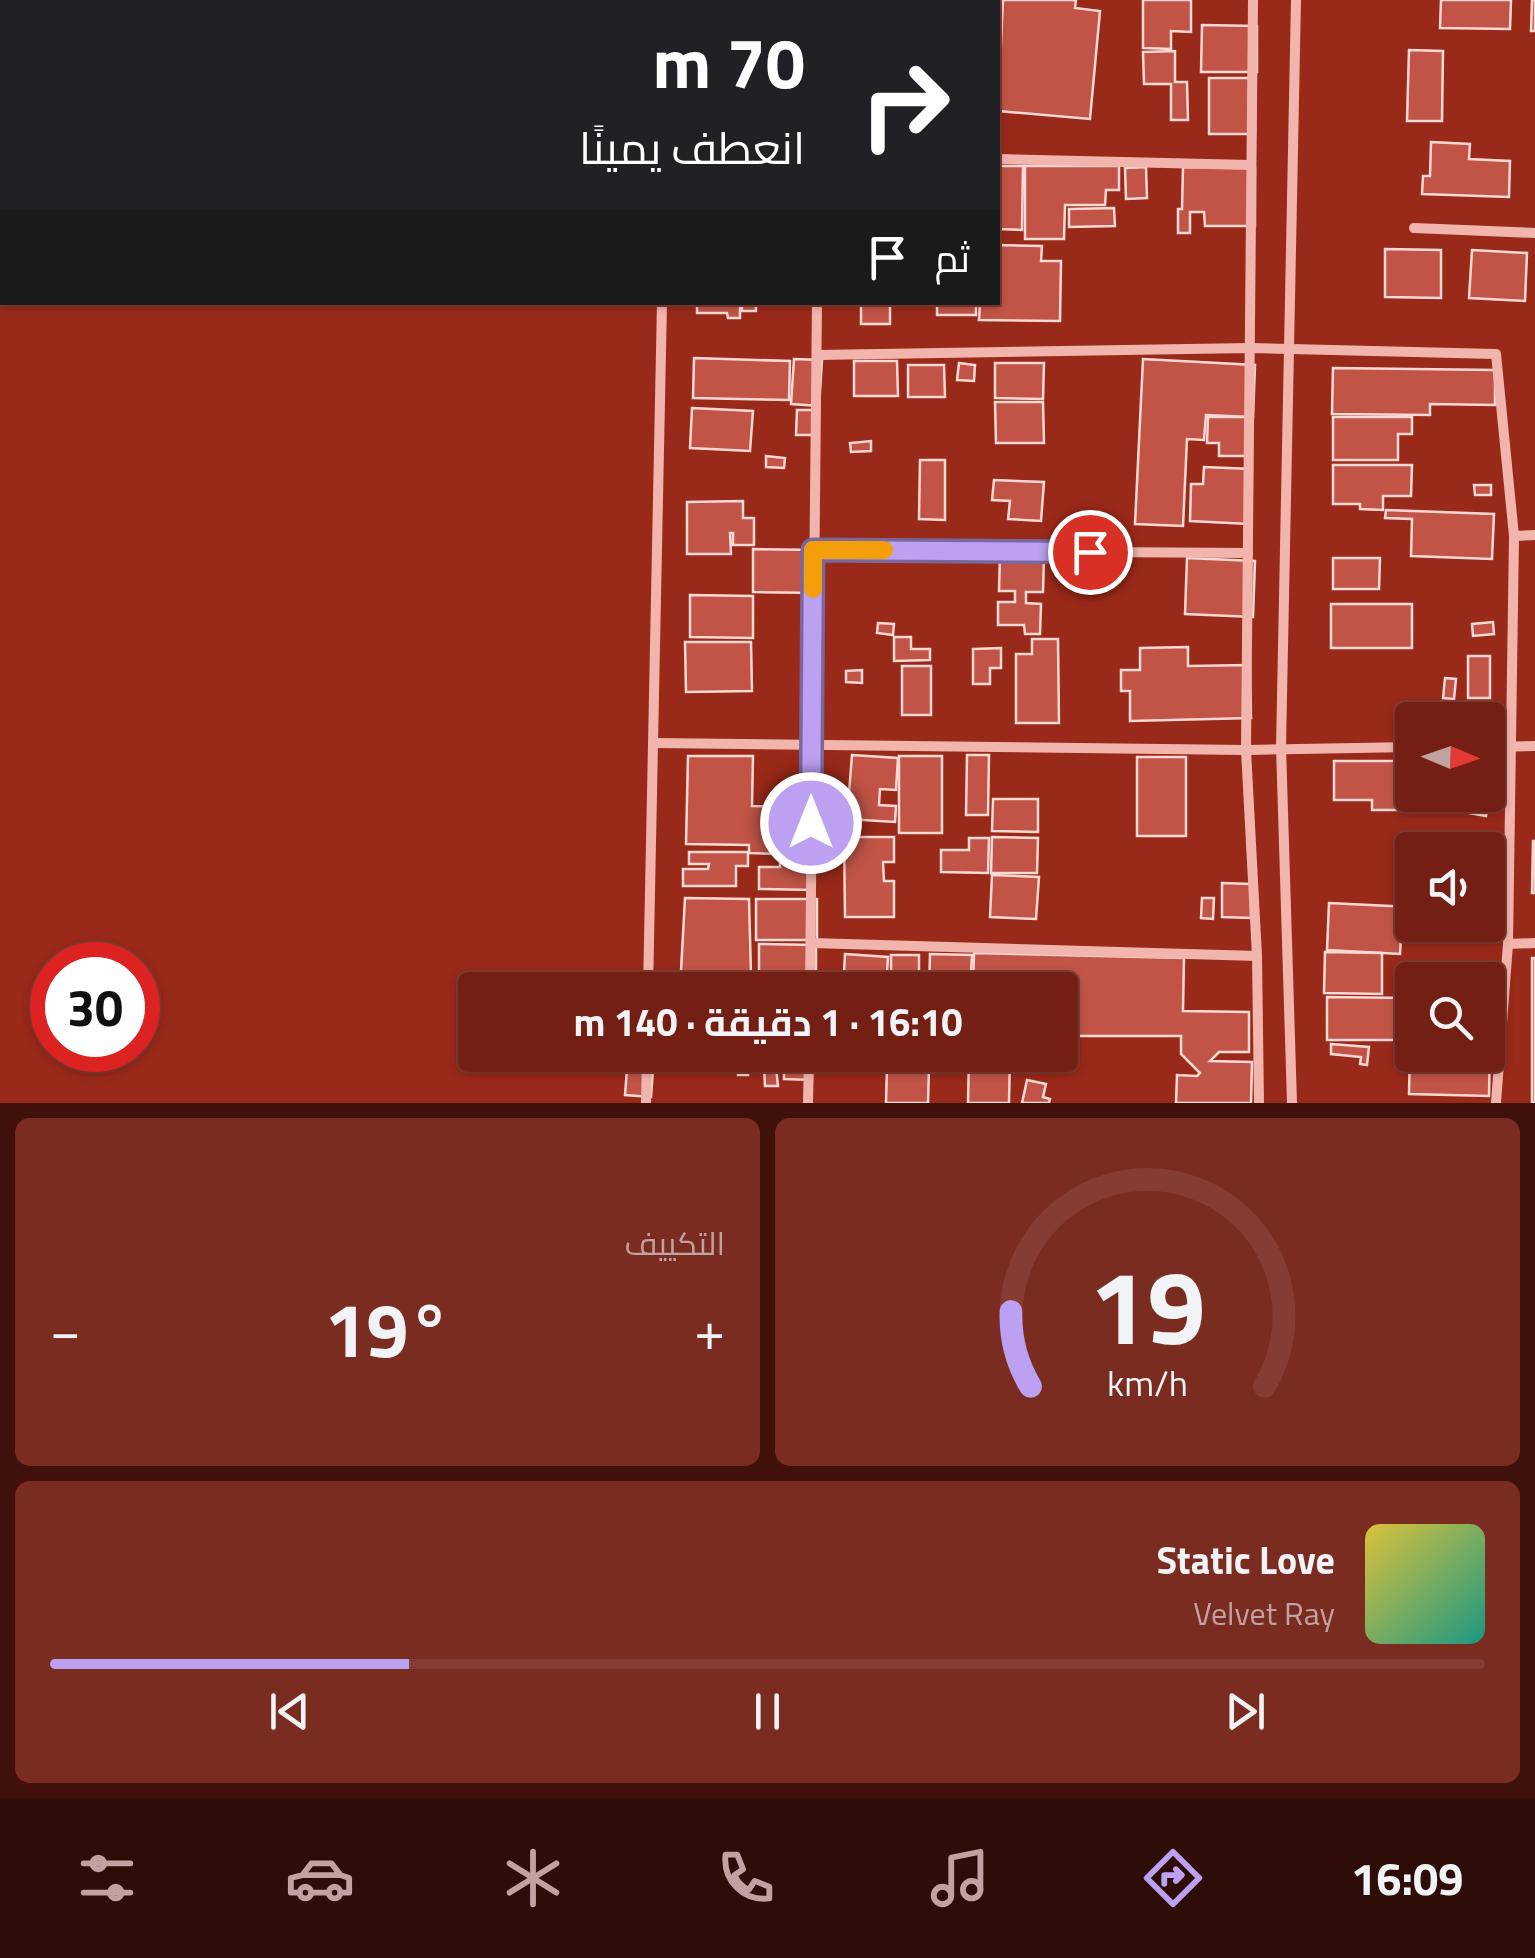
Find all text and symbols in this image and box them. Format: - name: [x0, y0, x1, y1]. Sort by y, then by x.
- text: 70 m: [652, 9, 805, 115]
- icon: right: [840, 40, 970, 170]
- text: انعطف يمينًا: [579, 113, 805, 181]
- text: ثم: [935, 229, 970, 287]
- icon: arrive: [860, 230, 915, 285]
- pin: [1048, 510, 1133, 595]
- icon: arrive: [1063, 525, 1118, 580]
- north arrow: [1395, 702, 1505, 812]
- map controls: [1395, 702, 1505, 1072]
- position arrow: [759, 771, 863, 875]
- button: sound: [1395, 832, 1505, 942]
- speed limit sign: 30: [30, 942, 160, 1072]
- button: search: [1395, 962, 1505, 1072]
- text: 16:10 · 1 دقيقة · 140 m: [574, 993, 962, 1051]
- text: التكييف: [625, 1219, 725, 1267]
- text: 19: [1089, 1226, 1206, 1384]
- text: 19°: [324, 1272, 451, 1386]
- text: −: [50, 1288, 81, 1371]
- text: +: [694, 1288, 725, 1371]
- text: km/h: [1107, 1355, 1188, 1410]
- text: Static Love: [1156, 1531, 1335, 1589]
- text: Velvet Ray: [1193, 1589, 1335, 1637]
- icon: previous: [262, 1684, 317, 1739]
- icon: pause: [740, 1684, 795, 1739]
- icon: next: [1218, 1684, 1273, 1739]
- icon: filters: [72, 1843, 142, 1913]
- icon: car: [285, 1843, 355, 1913]
- icon: climate: [498, 1843, 568, 1913]
- icon: phone: [711, 1843, 781, 1913]
- icon: music: [925, 1843, 995, 1913]
- icon: directions: [1138, 1843, 1208, 1913]
- text: 16:09: [1351, 1844, 1463, 1912]

